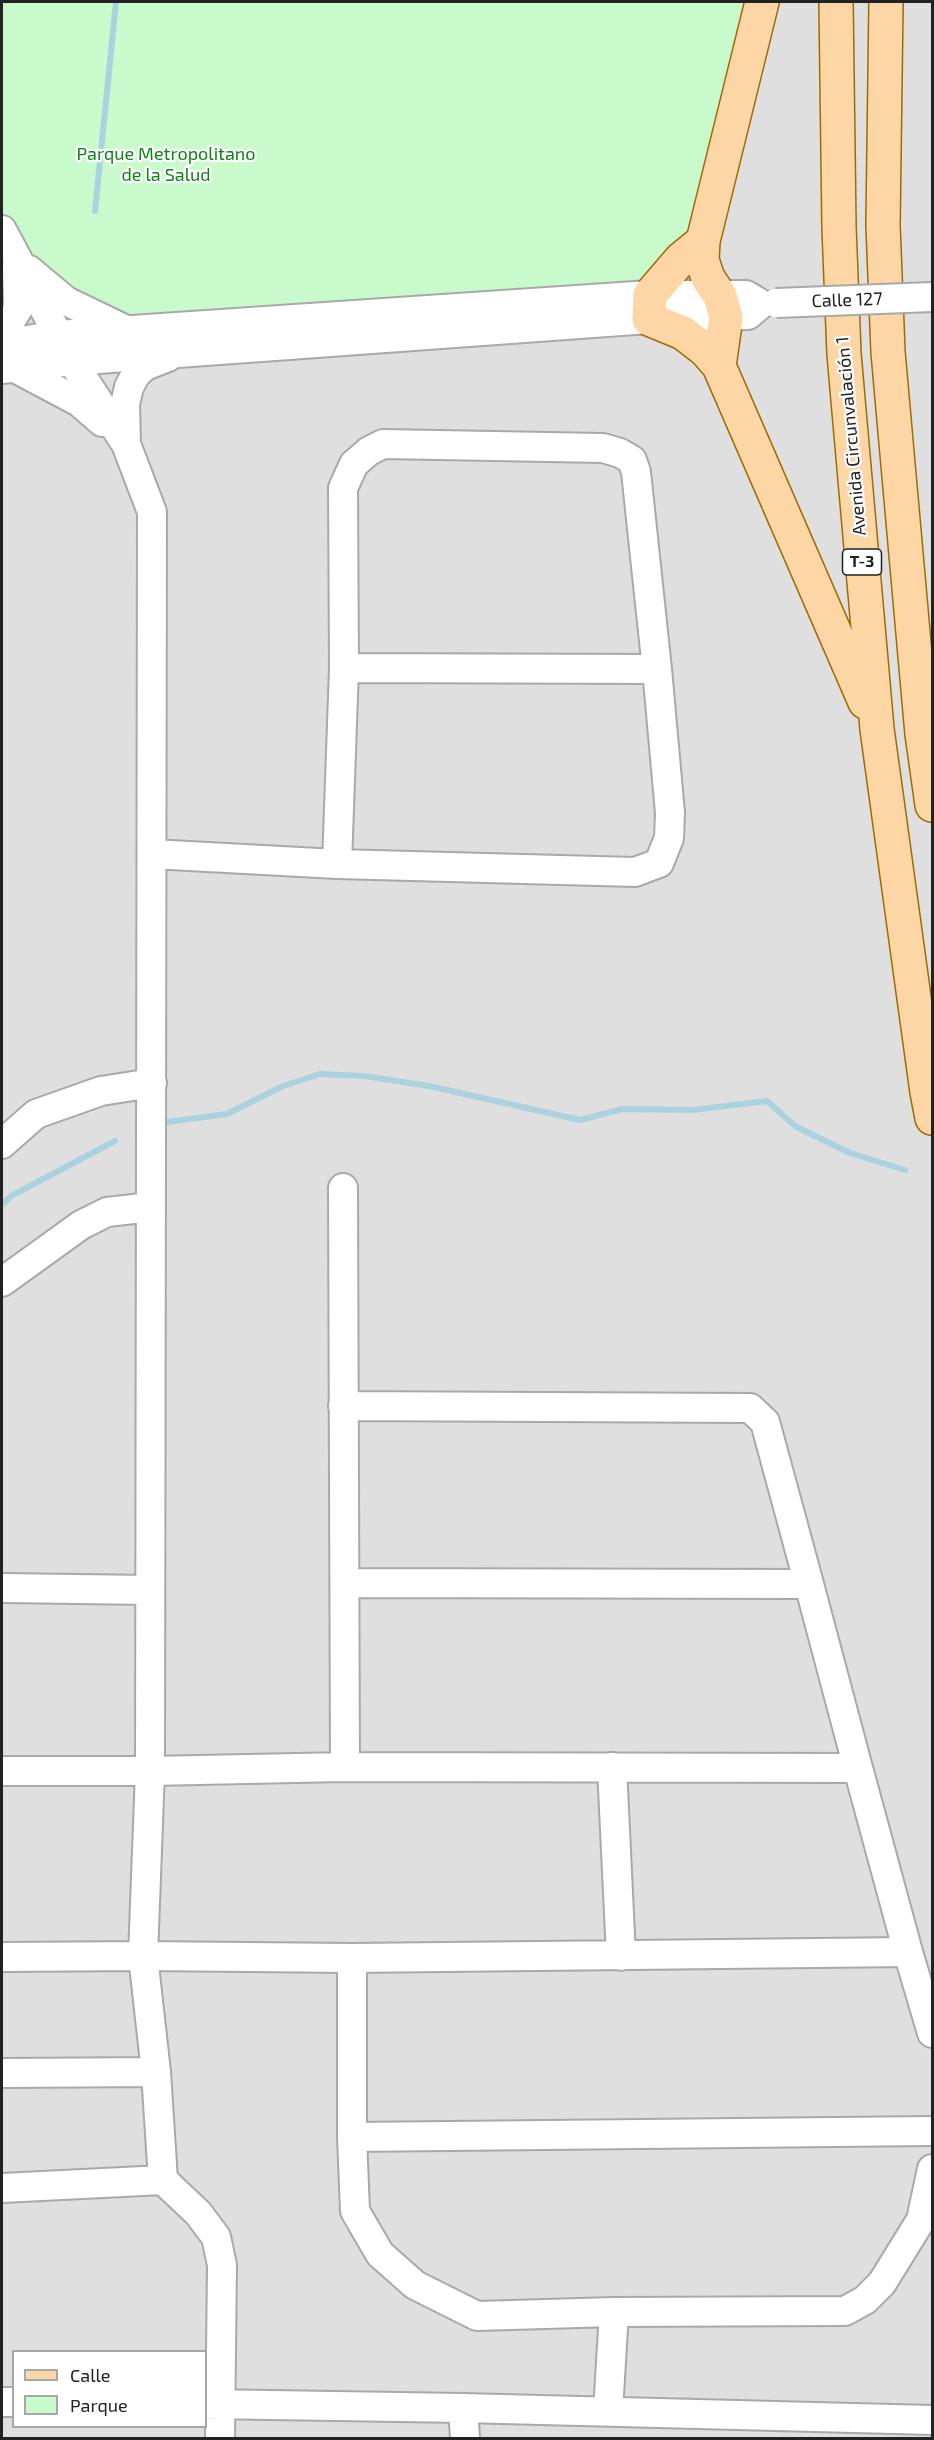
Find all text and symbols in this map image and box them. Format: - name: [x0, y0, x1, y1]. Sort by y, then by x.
- park label: Parque Metropolitano de la Salud: [76, 143, 256, 186]
- street label: Calle 127: [811, 288, 883, 312]
- street label: Avenida Circunvalación 1: [832, 335, 870, 537]
- road number: T-3: [842, 549, 882, 575]
- legend: [12, 2350, 207, 2428]
- text: Calle: [70, 2364, 111, 2386]
- text: Parque: [70, 2394, 128, 2416]

